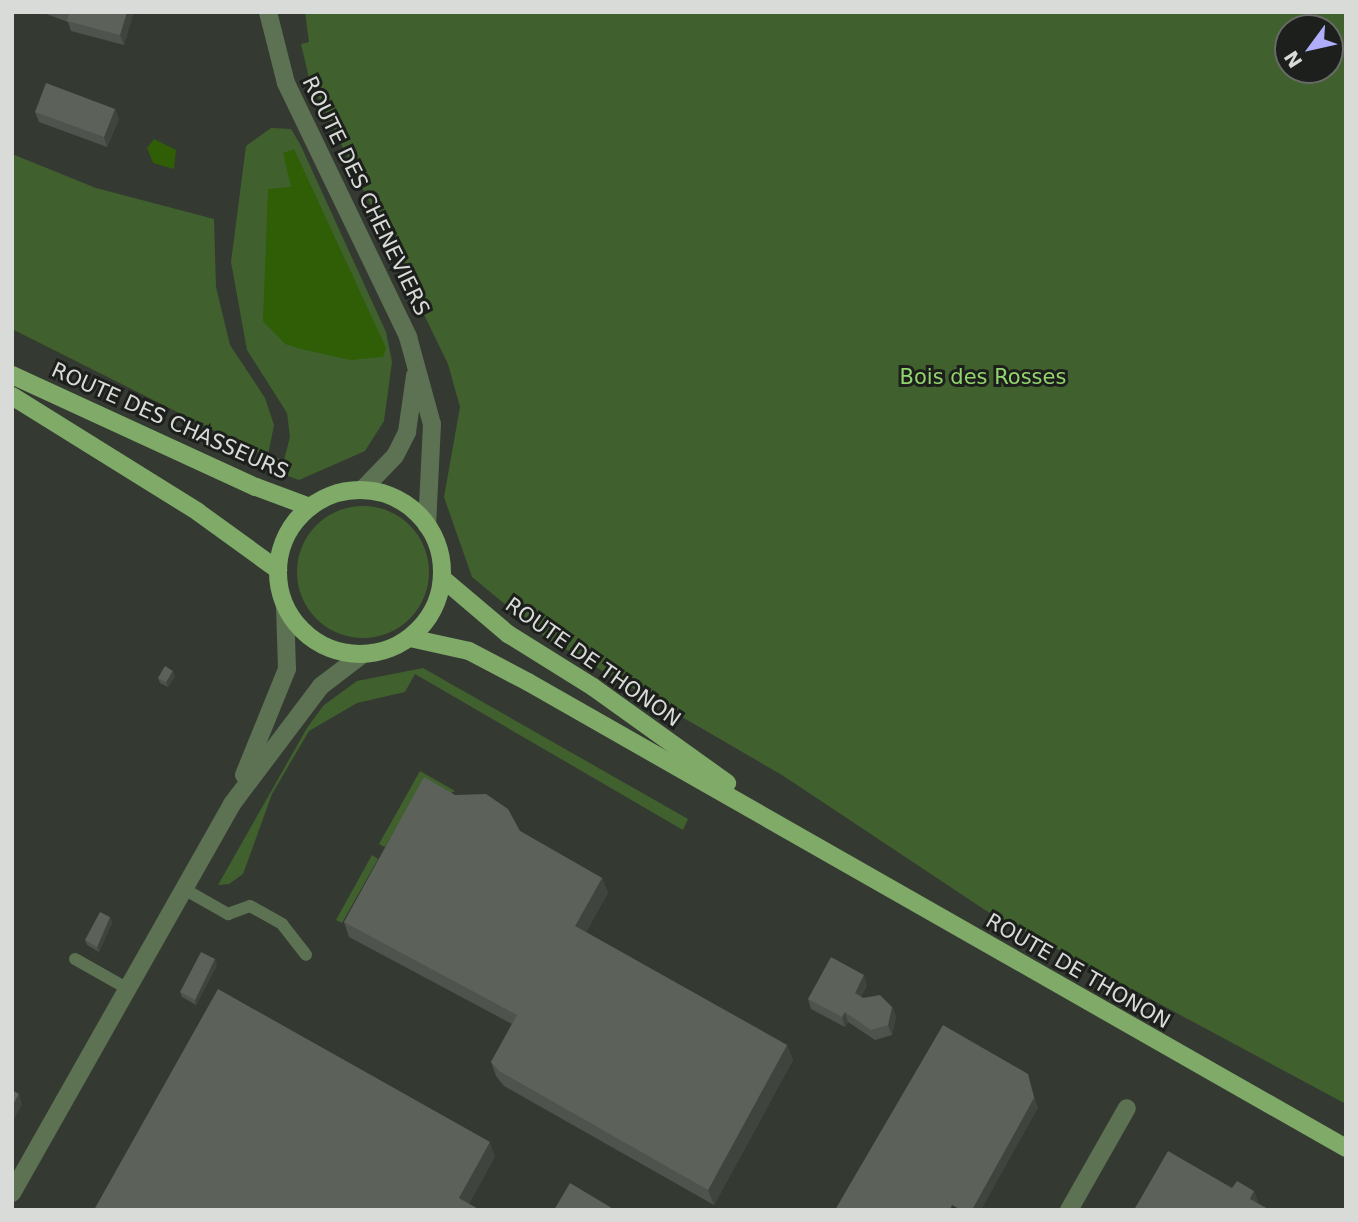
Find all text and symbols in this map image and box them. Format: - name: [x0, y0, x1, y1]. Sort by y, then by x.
- north arrow: [1274, 14, 1344, 84]
- text: N: [1280, 47, 1307, 72]
- street label: ROUTE DES CHENEVIERS: [297, 72, 435, 320]
- street label: ROUTE DES CHASSEURS: [48, 357, 292, 485]
- park label: Bois des Rosses: [900, 364, 1066, 390]
- street label: ROUTE DE THONON: [500, 592, 686, 732]
- street label: ROUTE DE THONON: [981, 908, 1175, 1034]

